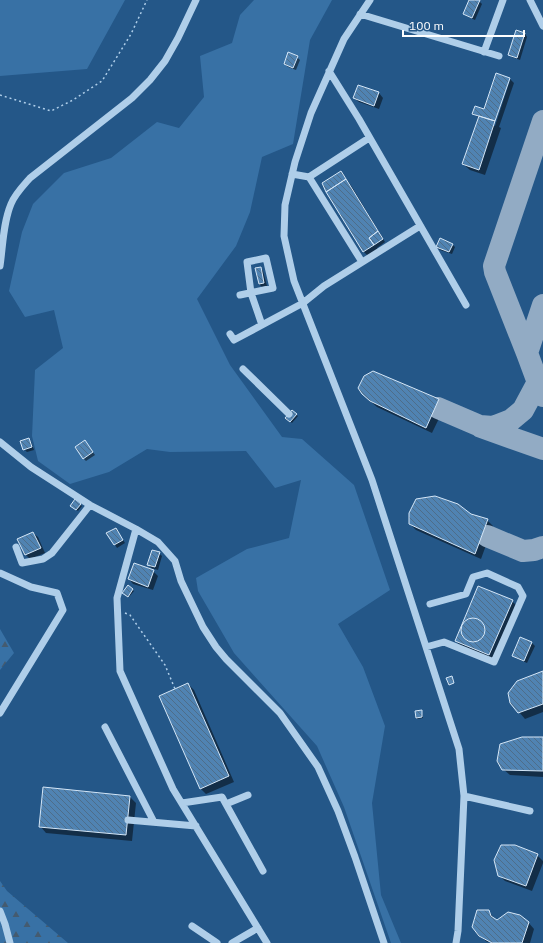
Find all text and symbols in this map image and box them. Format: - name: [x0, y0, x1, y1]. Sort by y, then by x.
- scale bar: [403, 12, 524, 38]
- text: 100 m: [409, 18, 444, 33]

